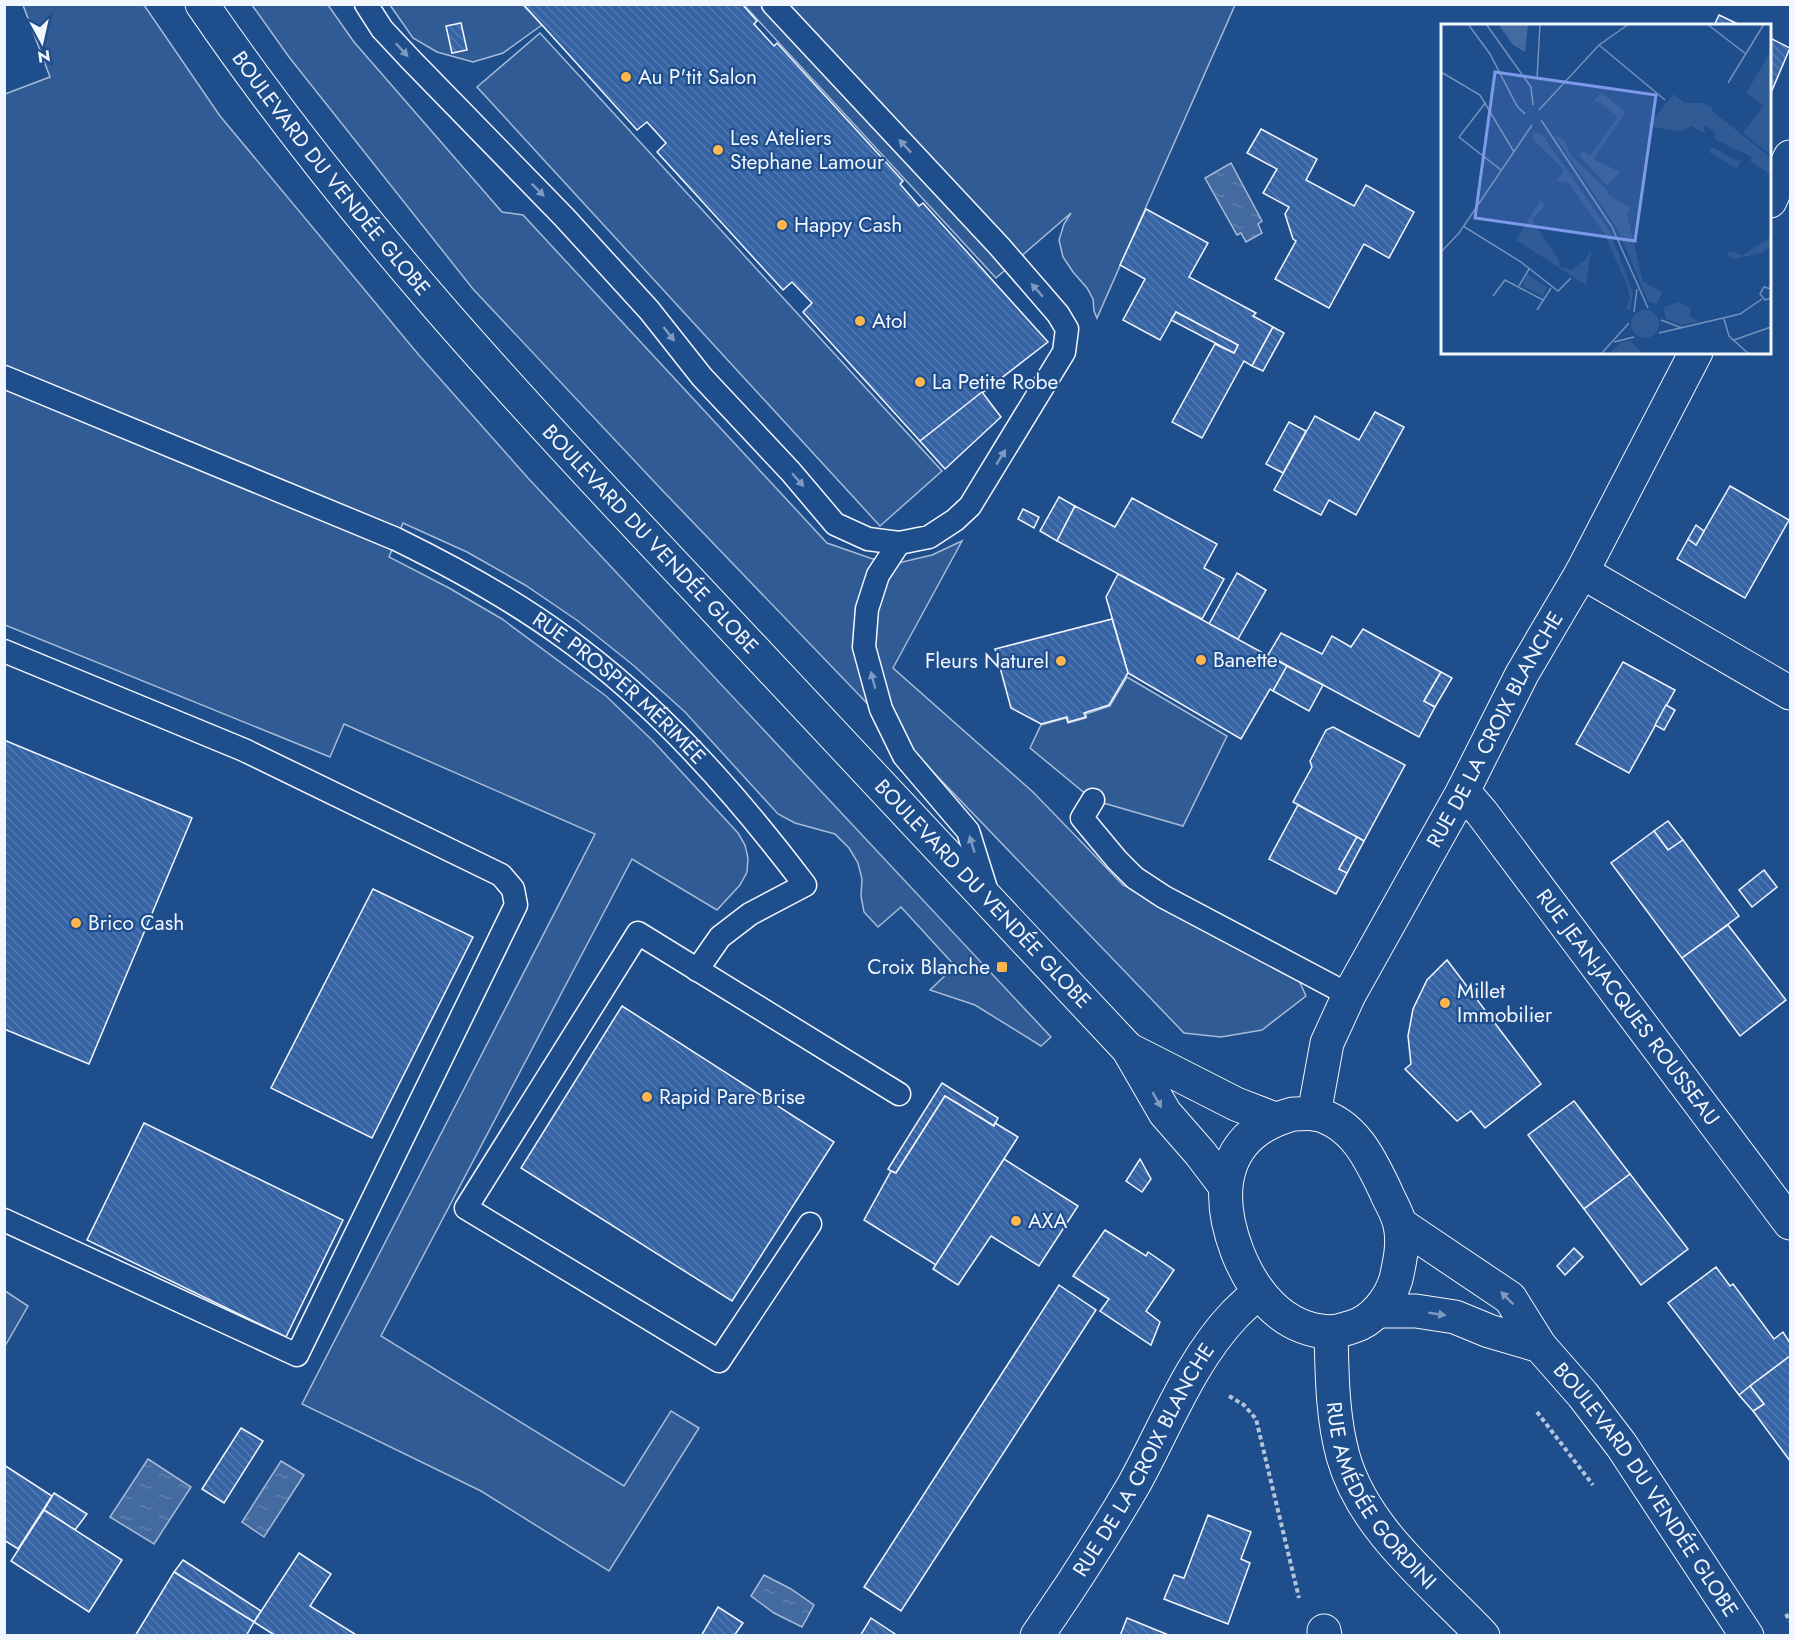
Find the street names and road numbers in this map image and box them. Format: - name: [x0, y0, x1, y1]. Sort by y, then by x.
- street label: BOULEVARD DU VENDÉE GLOBE: [225, 45, 437, 302]
- street label: BOULEVARD DU VENDÉE GLOBE: [535, 418, 765, 661]
- street label: RUE PROSPER MÉRIMÉE: [526, 604, 713, 771]
- street label: RUE DE LA CROIX BLANCHE: [1419, 606, 1571, 853]
- street label: BOULEVARD DU VENDÉE GLOBE: [868, 772, 1098, 1015]
- street label: RUE JEAN-JACQUES ROUSSEAU: [1529, 883, 1727, 1132]
- street label: RUE DE LA CROIX BLANCHE: [1066, 1337, 1222, 1583]
- street label: BOULEVARD DU VENDÉE GLOBE: [1546, 1356, 1745, 1623]
- street label: RUE AMÉDÉE GORDINI: [1319, 1400, 1443, 1596]

